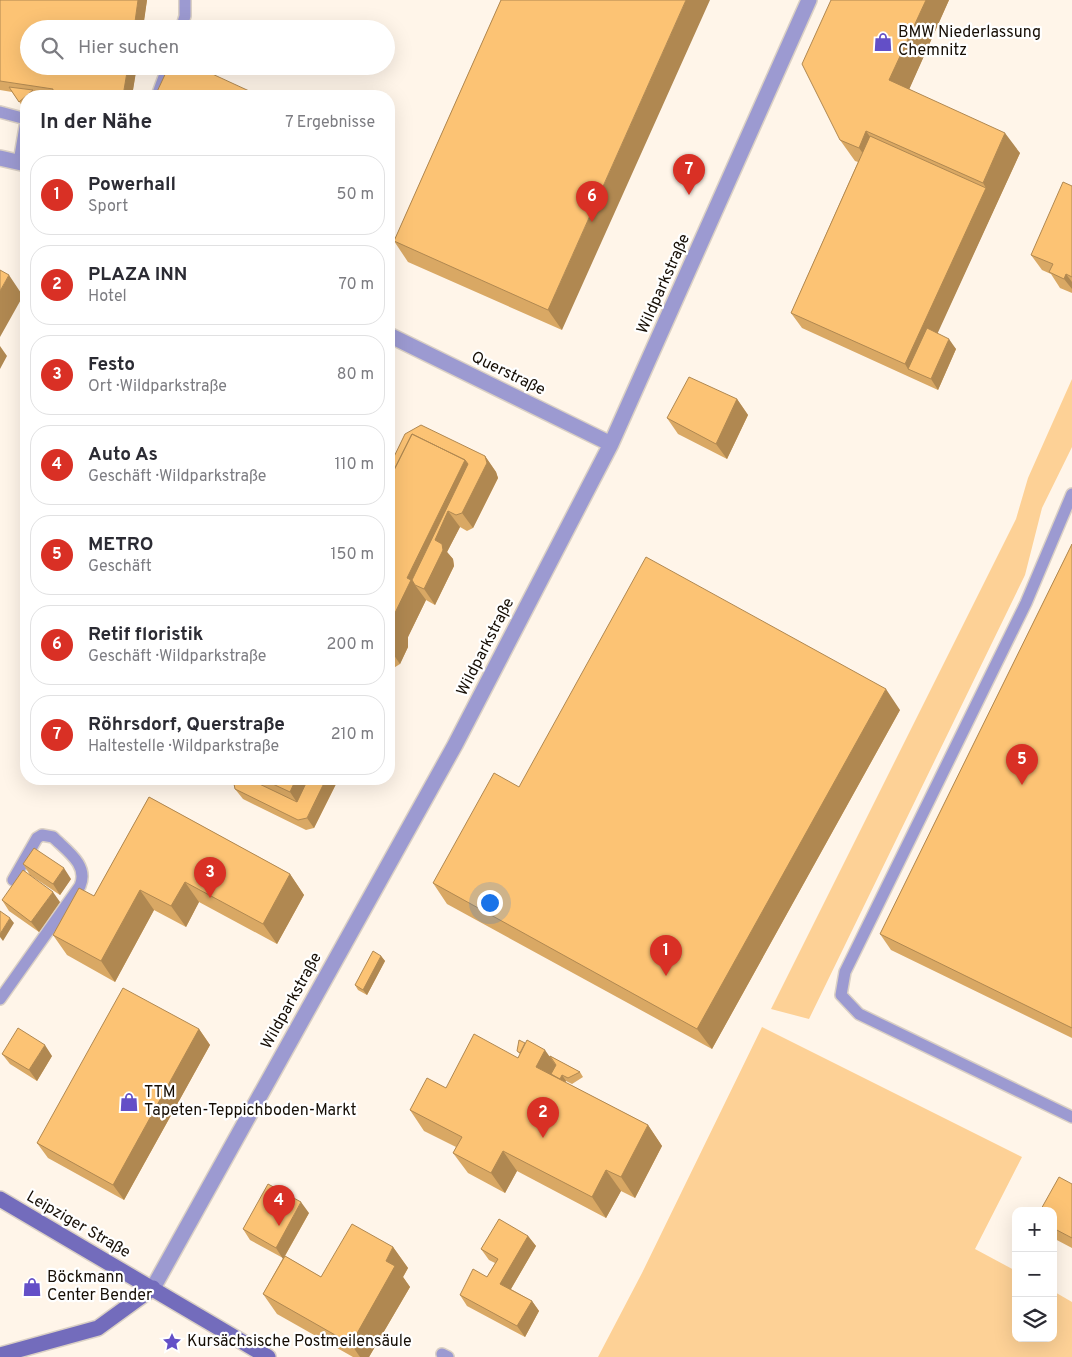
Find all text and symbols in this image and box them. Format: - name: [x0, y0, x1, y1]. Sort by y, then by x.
- search box: [20, 20, 395, 75]
- place label: BMW Niederlassung Chemnitz: [898, 23, 1041, 61]
- shop icon: BMW Niederlassung Chemnitz: [872, 31, 894, 53]
- icon: search: [38, 34, 66, 62]
- text: Hier suchen: [78, 36, 179, 60]
- text: In der Nähe: [40, 109, 152, 136]
- text: 7 Ergebnisse: [285, 113, 375, 133]
- pin: 7: [673, 154, 705, 195]
- text: Powerhall: [88, 173, 176, 197]
- pin: 6: [576, 181, 608, 222]
- text: 1: [54, 185, 60, 205]
- text: 50 m: [337, 185, 374, 205]
- text: Sport: [88, 197, 128, 217]
- street label: Wildparkstraße: [633, 231, 695, 337]
- text: PLAZA INN: [88, 263, 187, 287]
- text: 2: [52, 275, 62, 295]
- text: 70 m: [339, 275, 374, 295]
- text: Hotel: [88, 287, 127, 307]
- street label: Querstraße: [468, 347, 548, 401]
- text: Festo: [88, 353, 135, 377]
- text: 3: [52, 365, 62, 385]
- text: 80 m: [337, 365, 374, 385]
- text: Ort · Wildparkstraße: [88, 377, 227, 397]
- text: Auto As: [88, 443, 158, 467]
- text: 4: [52, 455, 62, 475]
- text: 110 m: [334, 455, 374, 475]
- text: Geschäft · Wildparkstraße: [88, 467, 266, 487]
- text: METRO: [88, 533, 153, 557]
- text: 5: [52, 545, 62, 565]
- text: 150 m: [331, 545, 374, 565]
- text: Geschäft: [88, 557, 152, 577]
- street label: Wildparkstraße: [453, 595, 519, 699]
- text: Retif floristik: [88, 623, 203, 647]
- text: 6: [52, 635, 62, 655]
- text: 200 m: [326, 635, 374, 655]
- text: Geschäft · Wildparkstraße: [88, 647, 266, 667]
- text: Röhrsdorf, Querstraße: [88, 713, 285, 737]
- text: 7: [53, 725, 61, 745]
- text: 210 m: [331, 725, 374, 745]
- text: Haltestelle · Wildparkstraße: [88, 737, 279, 757]
- pin: 5: [1006, 744, 1038, 785]
- pin: 3: [194, 857, 226, 898]
- your location: [477, 890, 503, 916]
- pin: 1: [650, 935, 682, 976]
- street label: Wildparkstraße: [257, 949, 327, 1053]
- place label: TTM Tapeten-Teppichboden-Markt: [144, 1083, 357, 1121]
- shop icon: TTM Tapeten-Teppichboden-Markt: [118, 1091, 140, 1113]
- pin: 2: [527, 1097, 559, 1138]
- pin: 4: [263, 1185, 295, 1226]
- street label: Leipziger Straße: [22, 1187, 134, 1263]
- map controls: [1012, 1207, 1057, 1342]
- button: +: [1012, 1207, 1057, 1252]
- button: −: [1012, 1252, 1057, 1297]
- place label: Böckmann Center Bender: [47, 1268, 152, 1306]
- shop icon: Böckmann Center Bender: [21, 1276, 43, 1298]
- button: layers: [1012, 1297, 1057, 1342]
- place icon: Kursächsische Postmeilensäule: [161, 1331, 183, 1353]
- place label: Kursächsische Postmeilensäule: [187, 1332, 412, 1352]

